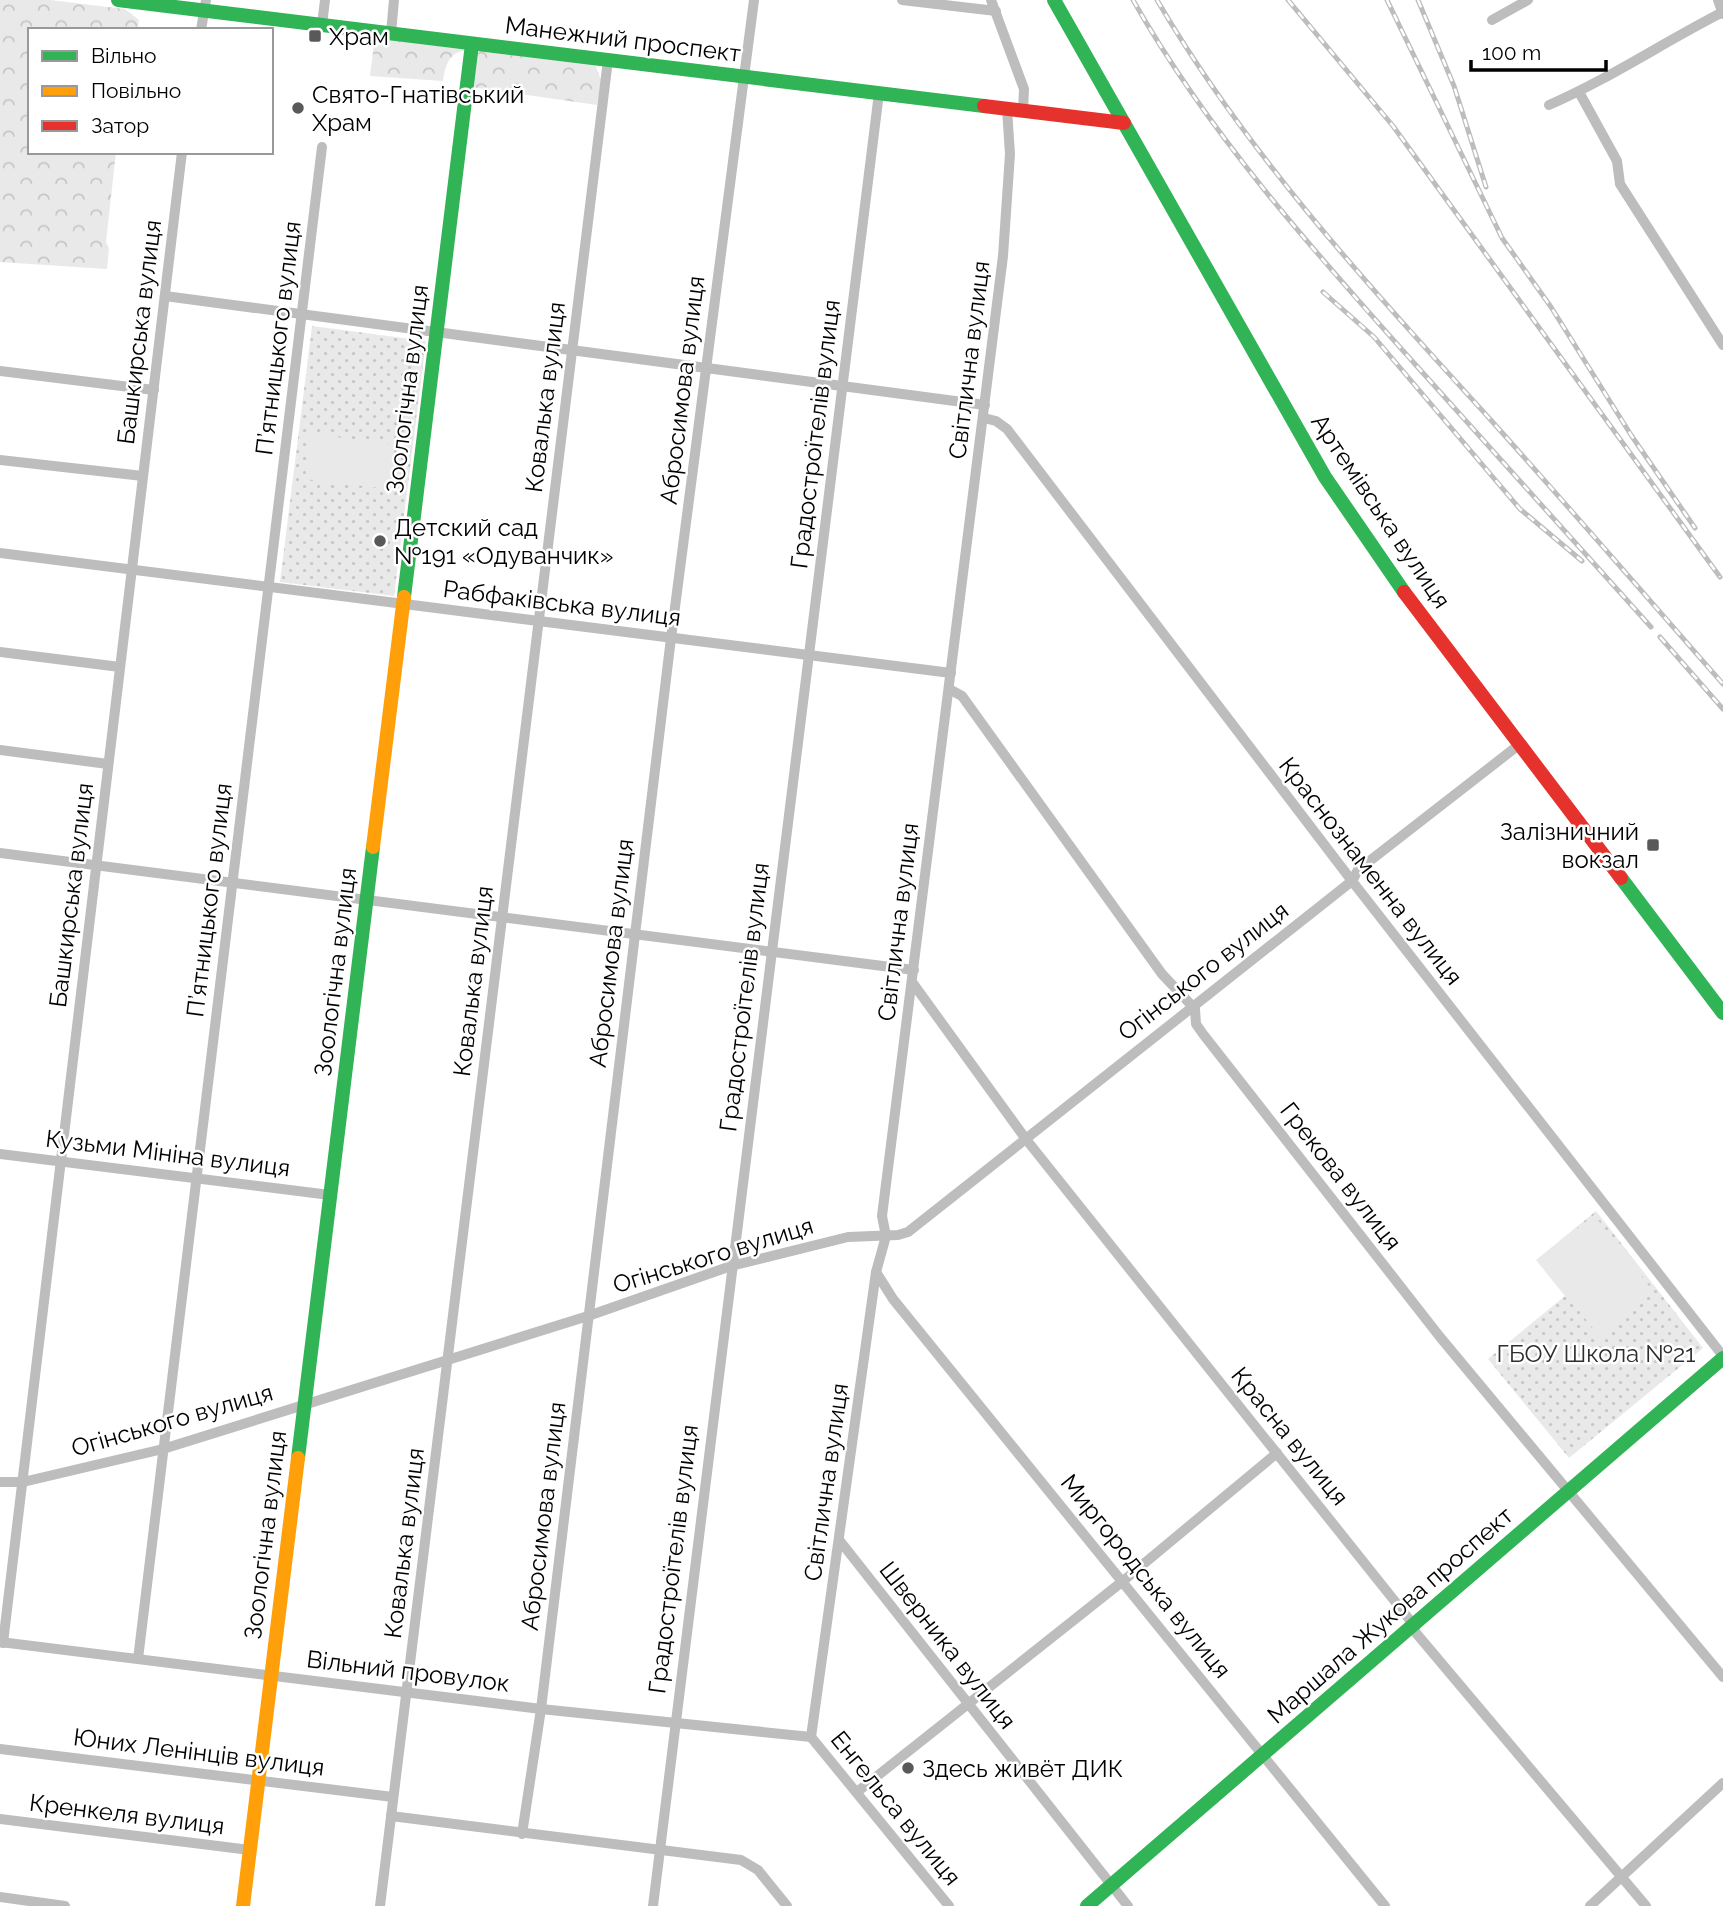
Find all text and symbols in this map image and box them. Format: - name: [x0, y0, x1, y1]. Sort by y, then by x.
- street label: Манежний проспект: [504, 10, 743, 68]
- place label: Храм: [329, 22, 389, 51]
- legend: [28, 28, 273, 154]
- marker: Храм: [307, 28, 323, 44]
- scale bar: [1471, 28, 1606, 72]
- text: 100 m: [1482, 40, 1541, 65]
- text: Вільно: [91, 43, 157, 68]
- text: Повільно: [91, 78, 181, 103]
- place label: Свято-Гнатівський Храм: [312, 80, 524, 137]
- marker: Свято-Гнатівський Храм: [290, 100, 306, 116]
- text: Затор: [91, 113, 149, 138]
- street label: Башкирська вулиця: [111, 218, 167, 446]
- street label: П’ятницького вулиця: [249, 219, 307, 457]
- street label: Світлична вулиця: [942, 259, 996, 461]
- street label: Абросимова вулиця: [654, 274, 710, 506]
- street label: Зоологічна вулиця: [380, 283, 434, 495]
- street label: Градостроїтелiв вулиця: [784, 298, 846, 570]
- street label: Ковалька вулиця: [519, 300, 571, 494]
- street label: Артемівська вулиця: [1305, 408, 1457, 614]
- place label: Детский сад №191 «Одуванчик»: [394, 513, 614, 570]
- marker: Детский сад №191 «Одуванчик»: [372, 533, 388, 549]
- street label: Рабфаківська вулиця: [441, 574, 683, 632]
- street label: Краснознаменна вулиця: [1273, 751, 1469, 991]
- street label: Башкирська вулиця: [43, 781, 99, 1009]
- street label: П’ятницького вулиця: [180, 781, 238, 1019]
- place label: Залізничний вокзал: [1500, 817, 1639, 874]
- street label: Світлична вулиця: [871, 821, 925, 1023]
- street label: Абросимова вулиця: [583, 837, 639, 1069]
- marker: Залізничний вокзал: [1645, 837, 1661, 853]
- street label: Градостроїтелiв вулиця: [713, 861, 775, 1133]
- street label: Зоологічна вулиця: [308, 866, 362, 1078]
- street label: Ковалька вулиця: [447, 884, 499, 1078]
- street label: Огінського вулиця: [1112, 896, 1294, 1046]
- street label: Грекова вулиця: [1274, 1096, 1408, 1256]
- street label: Кузьми Мініна вулиця: [44, 1124, 292, 1182]
- street label: Огінського вулиця: [609, 1211, 817, 1299]
- park label: ГБОУ Школа №21: [1497, 1339, 1695, 1368]
- street label: Красна вулиця: [1225, 1361, 1355, 1511]
- street label: Огінського вулиця: [68, 1377, 276, 1463]
- street label: Світлична вулиця: [798, 1381, 854, 1583]
- street label: Абросимова вулиця: [515, 1400, 571, 1632]
- street label: Градостроїтелiв вулиця: [642, 1423, 704, 1695]
- street label: Зоологічна вулиця: [238, 1429, 292, 1641]
- street label: Ковалька вулиця: [378, 1446, 430, 1640]
- street label: Миргородська вулиця: [1055, 1468, 1237, 1684]
- street label: Маршала Жукова проспект: [1261, 1500, 1519, 1729]
- street label: Шверника вулиця: [874, 1555, 1022, 1735]
- street label: Вільний провулок: [305, 1644, 511, 1698]
- street label: Юних Ленінців вулиця: [72, 1722, 326, 1782]
- street label: Енгельса вулиця: [825, 1725, 967, 1891]
- place label: Здесь живёт ДИК: [922, 1754, 1123, 1783]
- marker: Здесь живёт ДИК: [900, 1760, 916, 1776]
- street label: Кренкеля вулиця: [28, 1788, 226, 1840]

